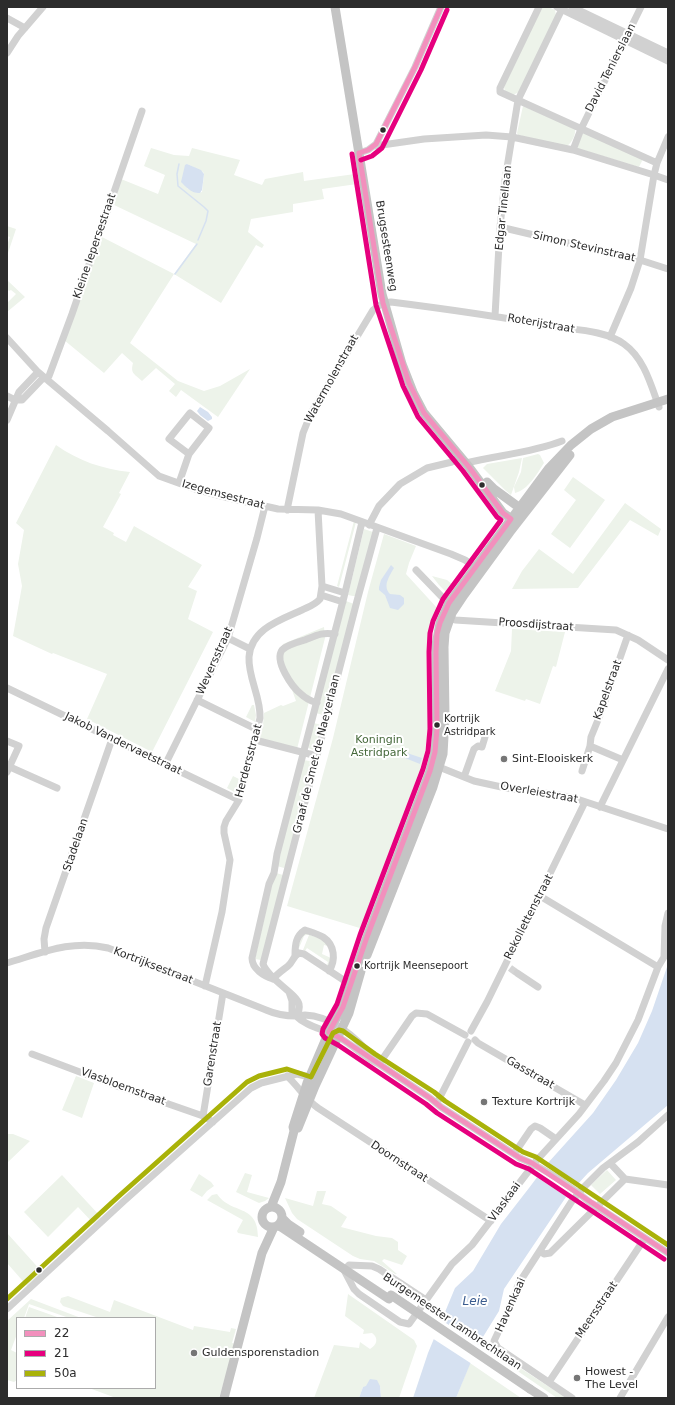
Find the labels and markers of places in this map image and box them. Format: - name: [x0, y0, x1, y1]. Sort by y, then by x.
- unlabelled marker: [378, 125, 388, 135]
- unlabelled marker: [477, 480, 487, 490]
- place label: Kortrijk Astridpark: [444, 713, 496, 736]
- marker: Kortrijk Astridpark: [432, 720, 442, 730]
- place label: Sint-Elooiskerk: [512, 752, 593, 766]
- marker: Sint-Elooiskerk: [499, 754, 509, 764]
- place label: Kortrijk Meensepoort: [364, 960, 468, 972]
- marker: Kortrijk Meensepoort: [352, 961, 362, 971]
- place label: Texture Kortrijk: [492, 1095, 575, 1109]
- marker: Texture Kortrijk: [479, 1097, 489, 1107]
- unlabelled marker: [34, 1265, 44, 1275]
- place label: Guldensporenstadion: [202, 1346, 319, 1360]
- marker: Guldensporenstadion: [189, 1348, 199, 1358]
- place label: Howest - The Level: [585, 1365, 638, 1391]
- marker: Howest - The Level: [572, 1373, 582, 1383]

